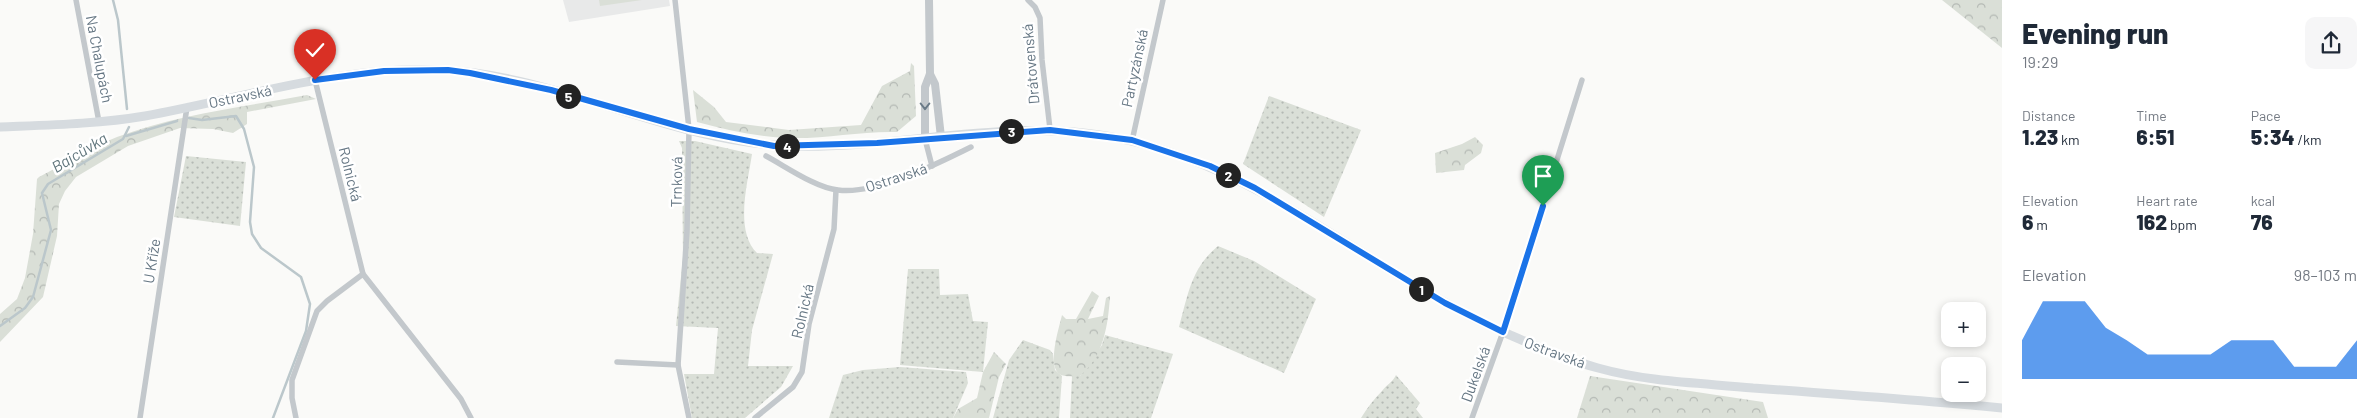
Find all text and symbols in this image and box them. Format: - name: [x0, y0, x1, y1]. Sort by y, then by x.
- street label: Na Chalupách: [83, 14, 117, 104]
- text: Evening run: [2022, 16, 2168, 50]
- button: share: [2305, 17, 2357, 69]
- street label: Drátovenská: [1018, 23, 1042, 105]
- street label: Partyzánská: [1117, 27, 1151, 109]
- pin: [294, 29, 336, 80]
- icon: check: [301, 36, 329, 64]
- text: 19:29: [2022, 52, 2058, 71]
- street label: Ostravská: [207, 81, 273, 111]
- pin: 5: [556, 84, 580, 108]
- text: 5: [565, 88, 572, 105]
- one-way arrow: [920, 102, 930, 110]
- text: Distance: [2022, 107, 2075, 124]
- text: Time: [2136, 107, 2167, 124]
- text: Pace: [2251, 107, 2281, 124]
- pin: 3: [998, 118, 1024, 144]
- text: 3: [1008, 123, 1015, 140]
- text: 1.23: [2022, 124, 2058, 149]
- text: 6:51: [2136, 124, 2174, 149]
- text: 5:34: [2251, 124, 2295, 149]
- water label: Bajcůvka: [48, 128, 110, 176]
- text: km: [2058, 131, 2080, 148]
- text: /km: [2295, 131, 2322, 148]
- pin: 4: [774, 134, 800, 158]
- text: 4: [783, 138, 792, 155]
- street label: Rolnická: [336, 145, 366, 203]
- pin: [1522, 155, 1564, 206]
- street label: Trnková: [667, 156, 685, 208]
- street label: Ostravská: [863, 159, 929, 195]
- pin: 2: [1216, 162, 1240, 188]
- icon: arrive: [1529, 162, 1557, 190]
- text: 2: [1225, 167, 1232, 184]
- text: Elevation: [2022, 192, 2078, 209]
- text: Heart rate: [2136, 192, 2198, 209]
- text: kcal: [2251, 192, 2275, 209]
- text: 6: [2022, 209, 2033, 234]
- text: 162: [2136, 209, 2167, 234]
- text: 76: [2251, 209, 2273, 234]
- text: m: [2033, 216, 2048, 233]
- text: bpm: [2167, 216, 2197, 233]
- street label: U Kříže: [139, 237, 163, 285]
- text: Elevation: [2022, 265, 2086, 284]
- text: 98–103 m: [2294, 265, 2357, 284]
- pin: 1: [1408, 276, 1434, 302]
- text: 1: [1419, 281, 1424, 298]
- street label: Rolnická: [787, 282, 817, 340]
- map controls: [1941, 302, 1986, 402]
- button: +: [1941, 302, 1986, 347]
- street label: Ostravská: [1522, 333, 1588, 371]
- street label: Dukelská: [1457, 344, 1493, 404]
- button: −: [1941, 357, 1986, 402]

